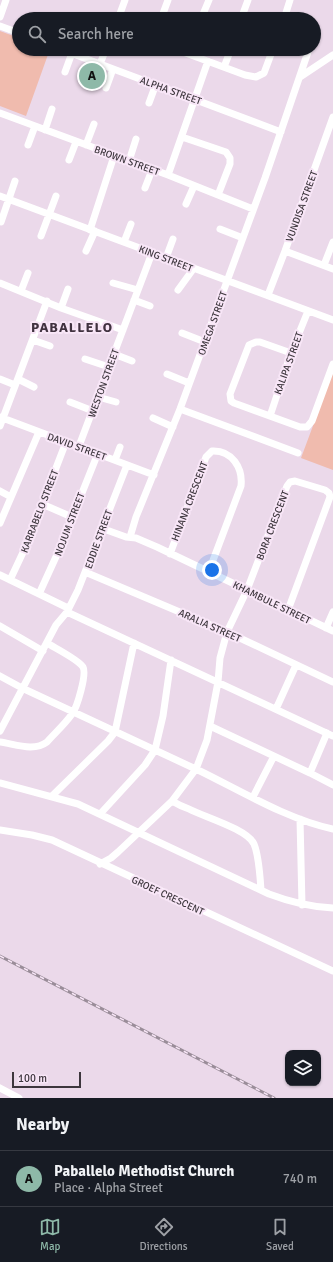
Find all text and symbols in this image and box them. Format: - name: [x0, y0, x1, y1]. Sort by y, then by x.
- search box: [12, 12, 321, 56]
- icon: search: [26, 23, 48, 45]
- text: Search here: [58, 25, 134, 43]
- pin: A: [79, 61, 105, 91]
- street label: ALPHA STREET: [138, 74, 203, 108]
- street label: BROWN STREET: [92, 144, 161, 178]
- street label: VUNDISA STREET: [283, 169, 320, 244]
- street label: KING STREET: [137, 243, 194, 275]
- street label: OMEGA STREET: [196, 290, 230, 357]
- district label: PABALLELO: [31, 319, 113, 336]
- street label: KALIPA STREET: [272, 330, 306, 396]
- street label: WESTON STREET: [86, 347, 122, 419]
- street label: DAVID STREET: [46, 431, 108, 463]
- street label: HINANA CRESCENT: [169, 460, 211, 543]
- street label: KARRABELO STREET: [19, 468, 61, 555]
- street label: BORA CRESCENT: [254, 489, 292, 562]
- street label: NOJUM STREET: [52, 491, 88, 558]
- street label: EDDIE STREET: [83, 508, 115, 570]
- your location: [202, 560, 222, 580]
- street label: KHAMBULE STREET: [231, 579, 312, 627]
- street label: ARALIA STREET: [177, 607, 243, 645]
- street label: GROEF CRESCENT: [129, 874, 206, 918]
- map controls: [285, 1050, 321, 1086]
- button: layers: [285, 1050, 321, 1086]
- scale bar: [12, 1070, 81, 1089]
- text: 100 m: [18, 1072, 47, 1085]
- text: Nearby: [16, 1114, 69, 1135]
- text: Paballelo Methodist Church: [54, 1162, 234, 1180]
- text: A: [25, 1171, 33, 1187]
- text: 740 m: [283, 1171, 317, 1187]
- text: Place · Alpha Street: [54, 1180, 163, 1196]
- tab: Map: [39, 1216, 61, 1253]
- tab: Directions: [140, 1216, 188, 1253]
- tab: Saved: [266, 1216, 294, 1253]

